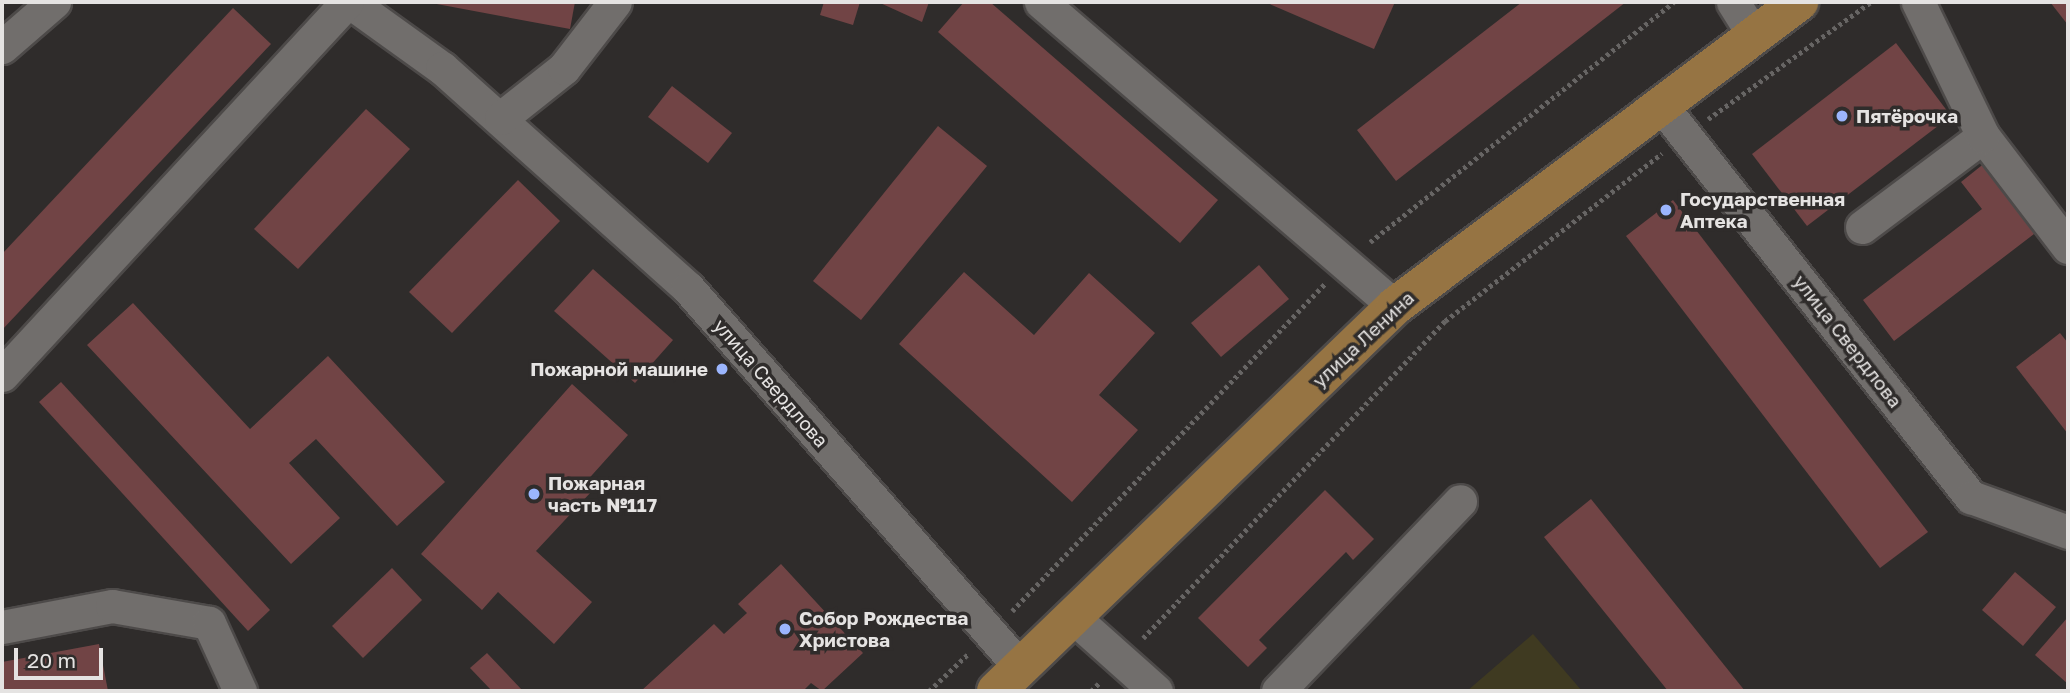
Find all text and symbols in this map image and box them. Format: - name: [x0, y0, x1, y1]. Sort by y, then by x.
- place label: Пятёрочка: [1856, 105, 1958, 127]
- marker: Пятёрочка: [1834, 108, 1850, 124]
- place label: Государственная Аптека: [1680, 188, 1845, 232]
- marker: Государственная Аптека: [1658, 202, 1674, 218]
- street label: улица Свердлова: [1789, 270, 1907, 412]
- street label: улица Ленина: [1307, 286, 1419, 392]
- street label: улица Свердлова: [709, 314, 833, 452]
- place label: Пожарной машине: [530, 358, 708, 380]
- marker: Пожарной машине: [714, 361, 730, 377]
- place label: Пожарная часть №117: [548, 472, 657, 516]
- marker: Пожарная часть №117: [526, 486, 542, 502]
- place label: Собор Рождества Христова: [799, 607, 968, 651]
- marker: Собор Рождества Христова: [777, 621, 793, 637]
- scale bar: [18, 634, 107, 678]
- text: 20 m: [27, 647, 76, 673]

